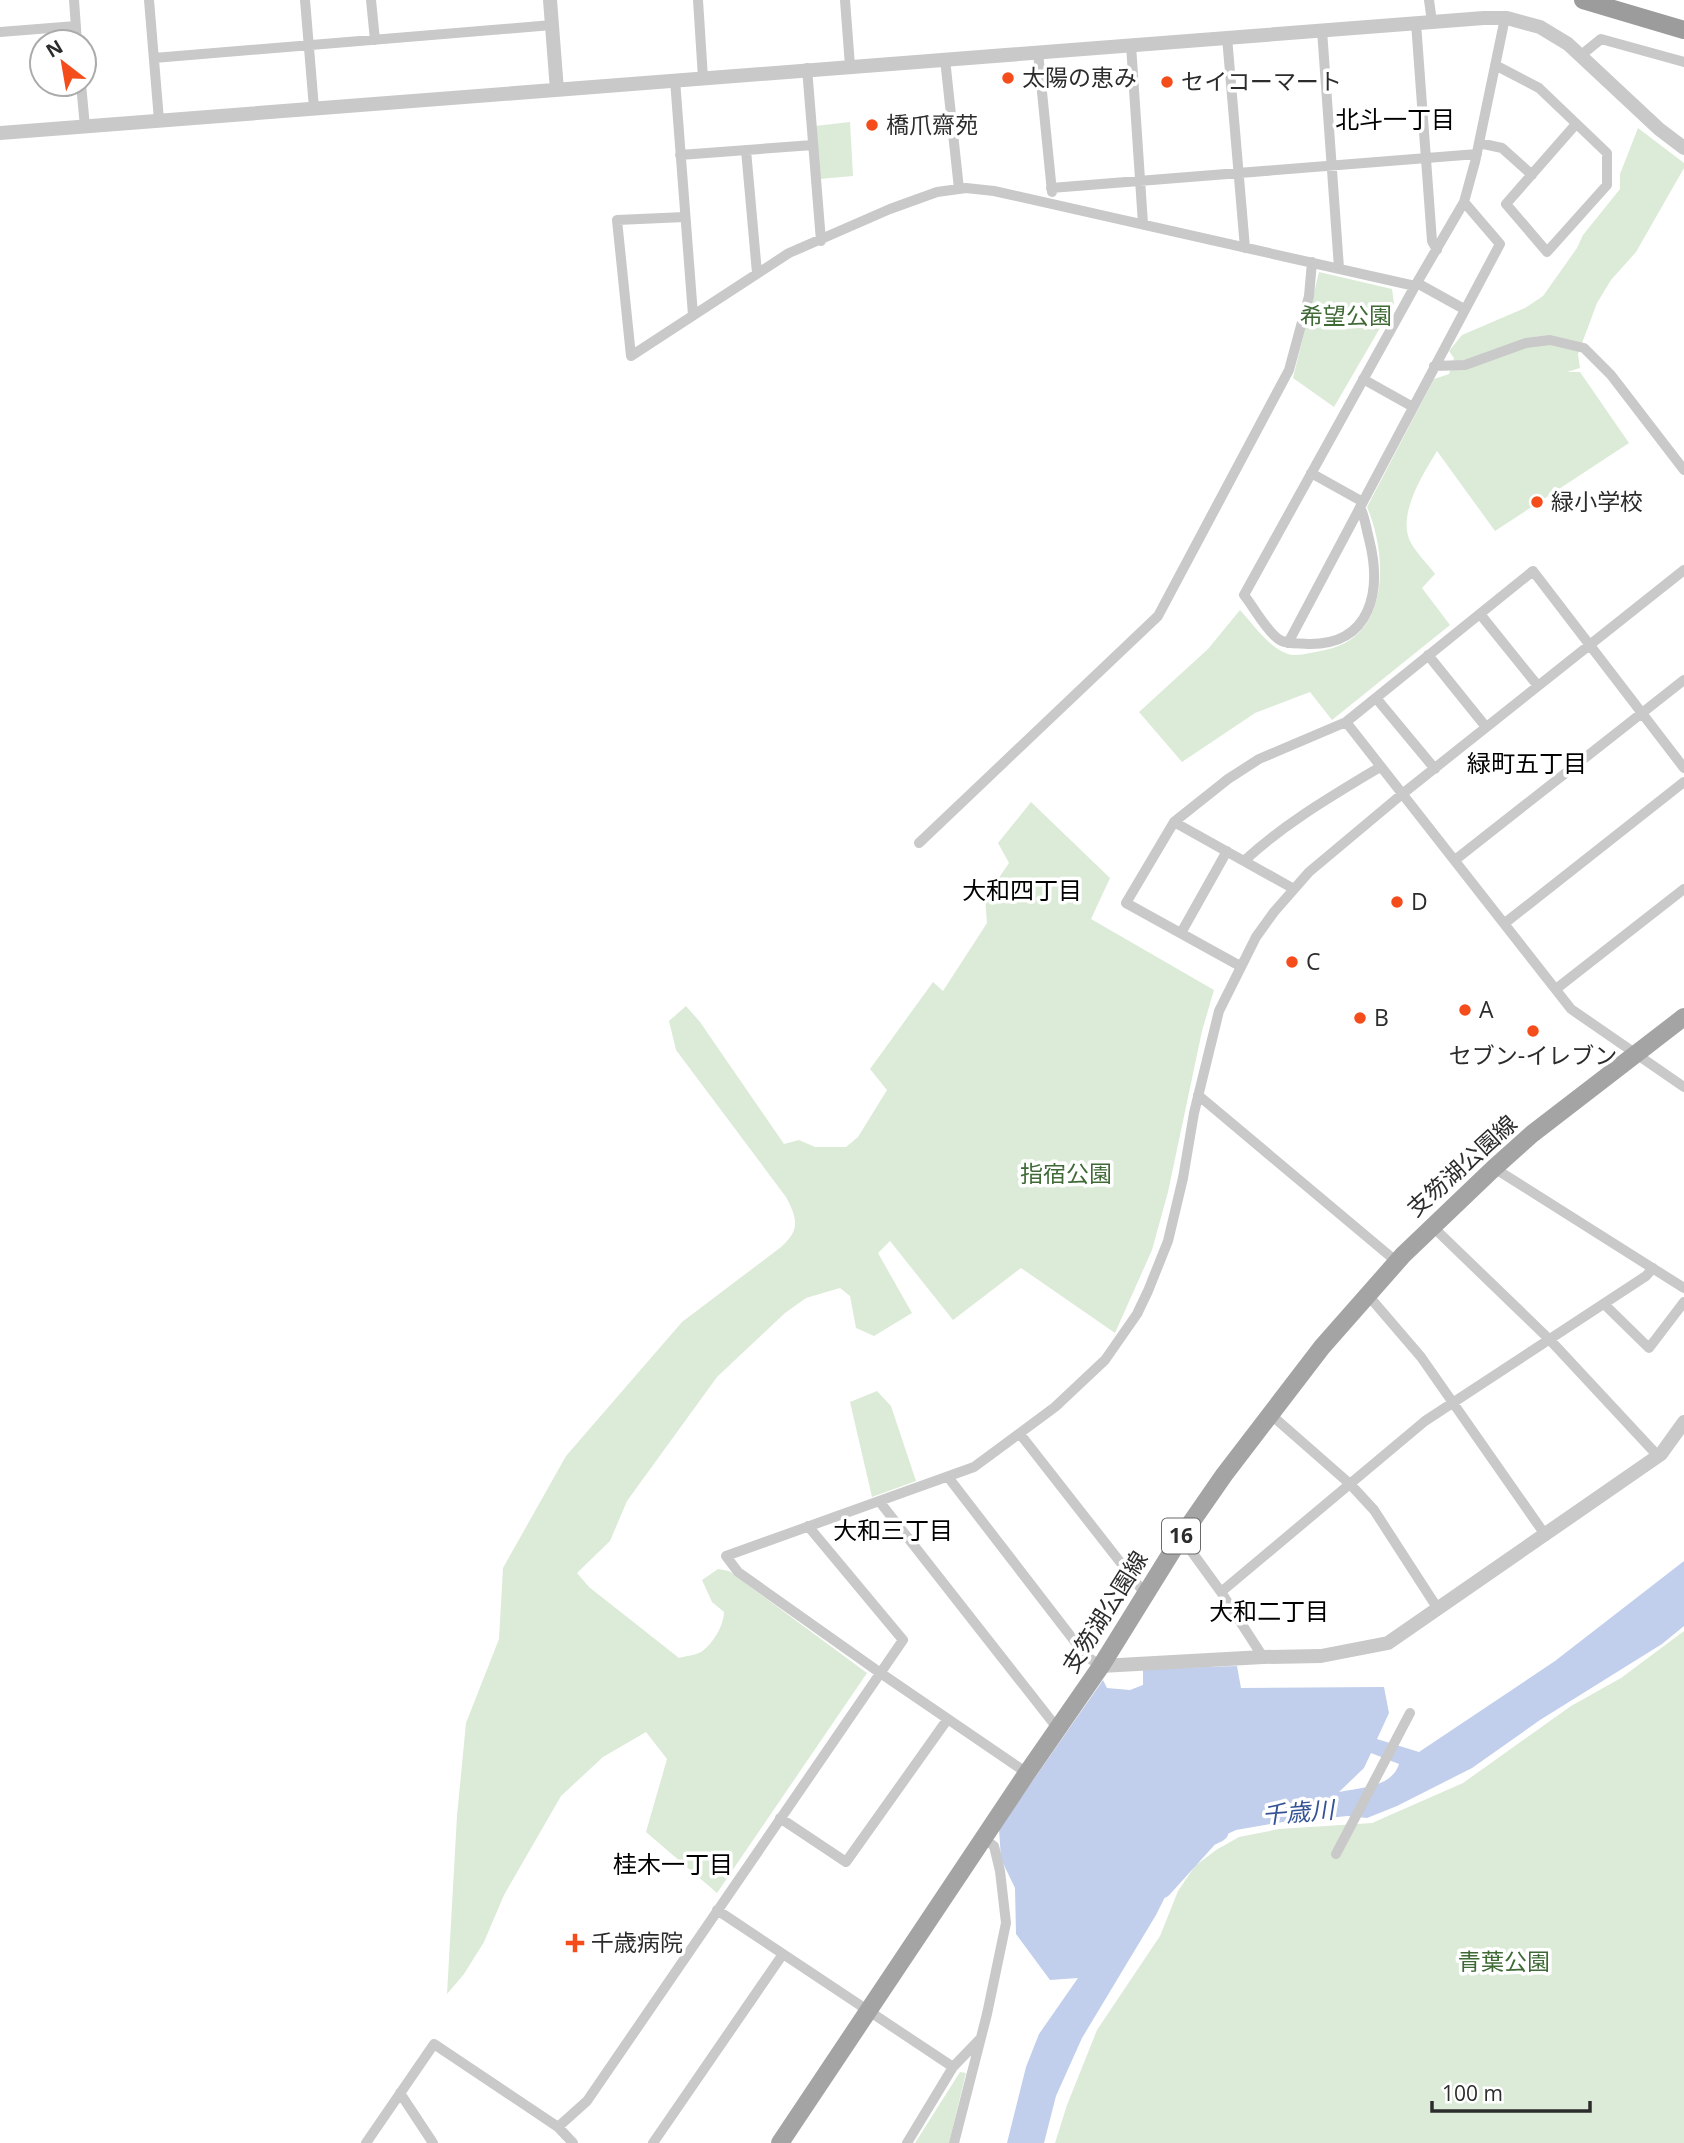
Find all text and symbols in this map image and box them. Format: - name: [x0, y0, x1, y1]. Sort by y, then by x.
- north arrow: [28, 28, 98, 98]
- text: N: [41, 33, 68, 64]
- place label: 太陽の恵み: [1022, 61, 1137, 93]
- place label: セイコーマート: [1181, 65, 1342, 97]
- marker: 太陽の恵み: [1000, 70, 1016, 86]
- marker: セイコーマート: [1159, 74, 1175, 90]
- district label: 北斗一丁目: [1335, 102, 1455, 135]
- place label: 橋爪齋苑: [886, 108, 978, 140]
- marker: 橋爪齋苑: [864, 117, 880, 133]
- park label: 希望公園: [1300, 299, 1392, 331]
- place label: 緑小学校: [1551, 485, 1643, 517]
- marker: 緑小学校: [1529, 494, 1545, 510]
- district label: 緑町五丁目: [1467, 746, 1587, 779]
- district label: 大和四丁目: [962, 873, 1082, 906]
- place label: D: [1411, 885, 1428, 917]
- marker: D: [1389, 894, 1405, 910]
- place label: C: [1306, 945, 1321, 977]
- marker: C: [1284, 954, 1300, 970]
- place label: A: [1479, 993, 1494, 1025]
- place label: B: [1374, 1001, 1389, 1033]
- marker: A: [1457, 1002, 1473, 1018]
- marker: B: [1352, 1010, 1368, 1026]
- marker: セブン-イレブン: [1525, 1023, 1541, 1039]
- place label: セブン-イレブン: [1449, 1039, 1617, 1071]
- street label: 支笏湖公園線: [1399, 1107, 1523, 1223]
- park label: 指宿公園: [1020, 1157, 1112, 1189]
- district label: 大和三丁目: [833, 1513, 953, 1546]
- road number: 16: [1162, 1518, 1200, 1554]
- street label: 支笏湖公園線: [1054, 1544, 1154, 1678]
- district label: 大和二丁目: [1209, 1594, 1329, 1627]
- water label: 千歳川: [1261, 1792, 1338, 1831]
- district label: 桂木一丁目: [613, 1847, 733, 1880]
- place label: 千歳病院: [591, 1926, 683, 1958]
- marker: 千歳病院: [565, 1933, 585, 1953]
- park label: 青葉公園: [1458, 1945, 1550, 1977]
- scale bar: [1432, 2070, 1590, 2114]
- text: 100 m: [1442, 2079, 1503, 2107]

